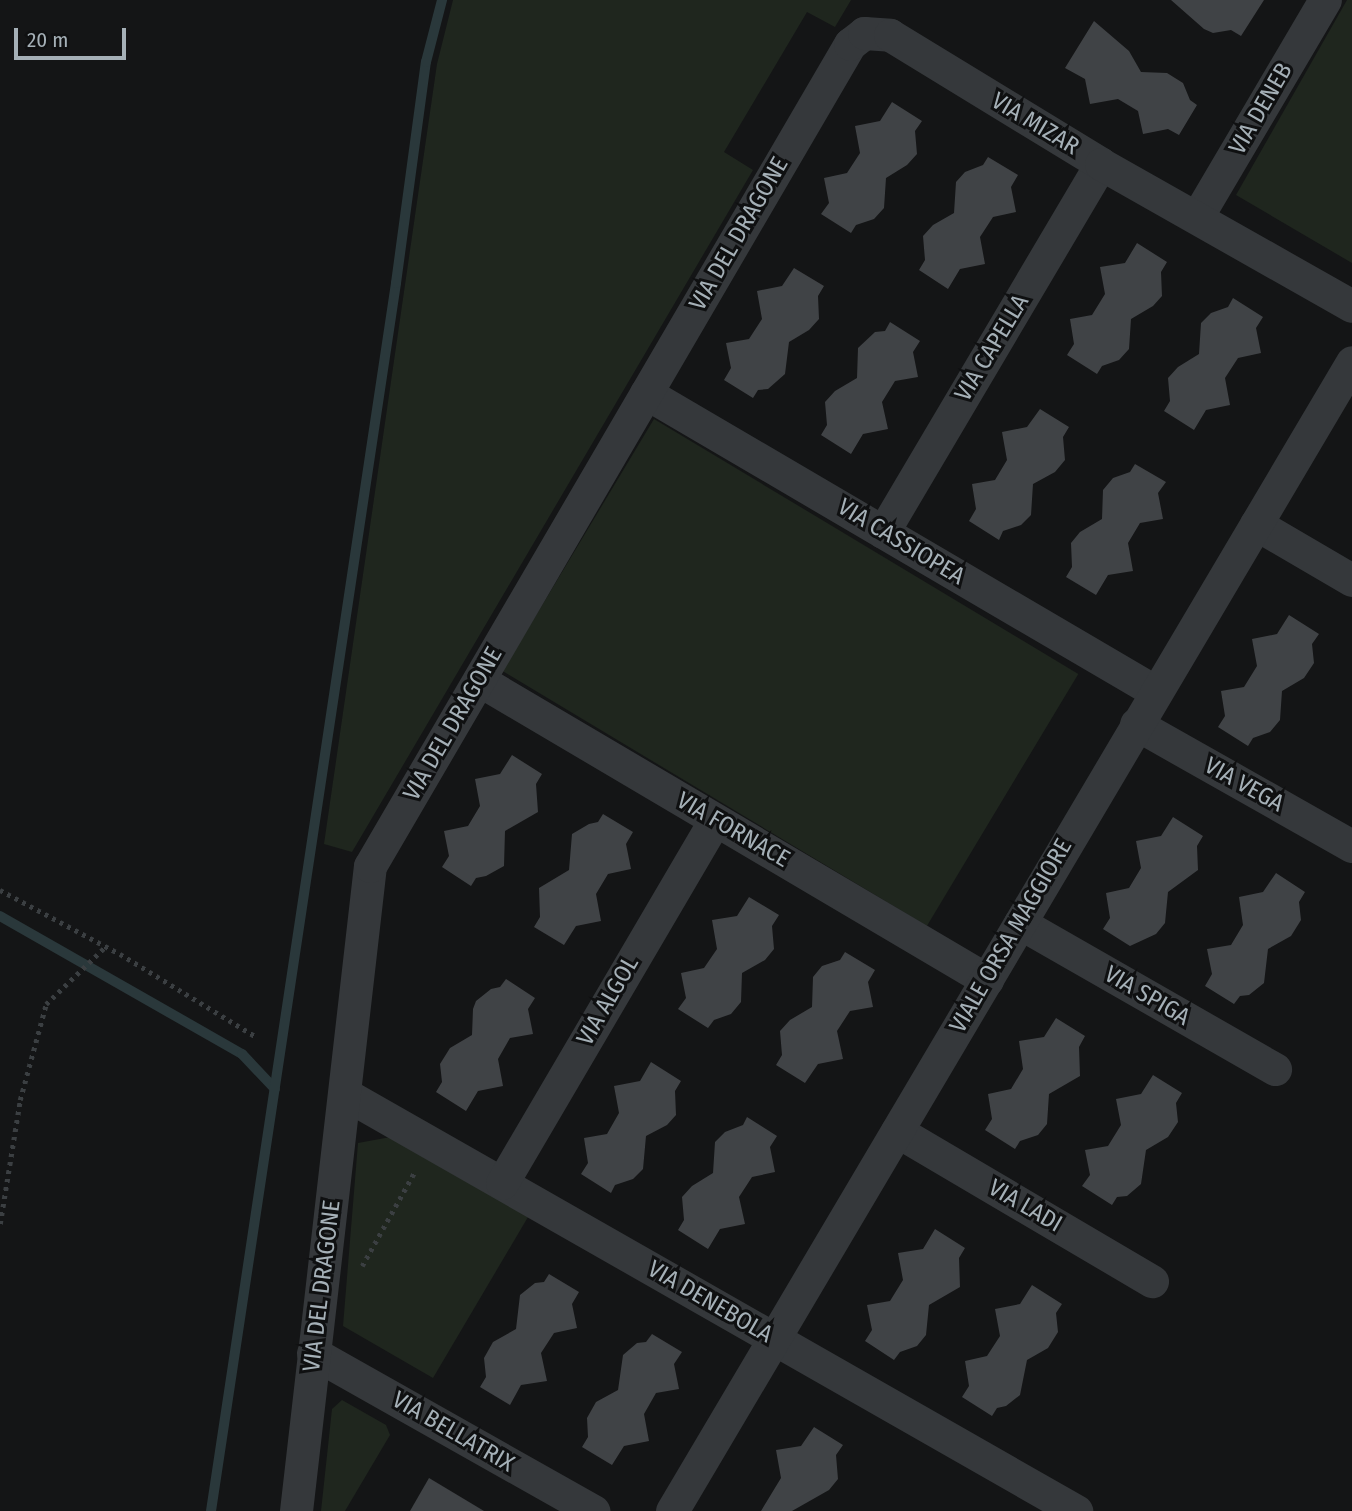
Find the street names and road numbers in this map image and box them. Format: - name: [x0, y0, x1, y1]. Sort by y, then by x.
- street label: VIA DENEB: [1223, 58, 1299, 160]
- street label: VIA MIZAR: [986, 87, 1084, 161]
- street label: VIA DEL DRAGONE: [683, 152, 795, 316]
- street label: VIA CAPELLA: [949, 289, 1035, 407]
- street label: VIA CASSIOPEA: [832, 493, 970, 591]
- street label: VIA DEL DRAGONE: [397, 642, 509, 806]
- street label: VIA VEGA: [1199, 751, 1289, 819]
- street label: VIA FORNACE: [671, 786, 795, 874]
- street label: VIALE ORSA MAGGIORE: [944, 834, 1078, 1038]
- street label: VIA ALGOL: [571, 951, 645, 1051]
- street label: VIA SPIGA: [1099, 960, 1195, 1032]
- street label: VIA LADI: [983, 1173, 1067, 1239]
- street label: VIA DEL DRAGONE: [297, 1199, 347, 1373]
- street label: VIA DENEBOLA: [643, 1255, 777, 1349]
- street label: VIA BELLATRIX: [387, 1386, 519, 1478]

